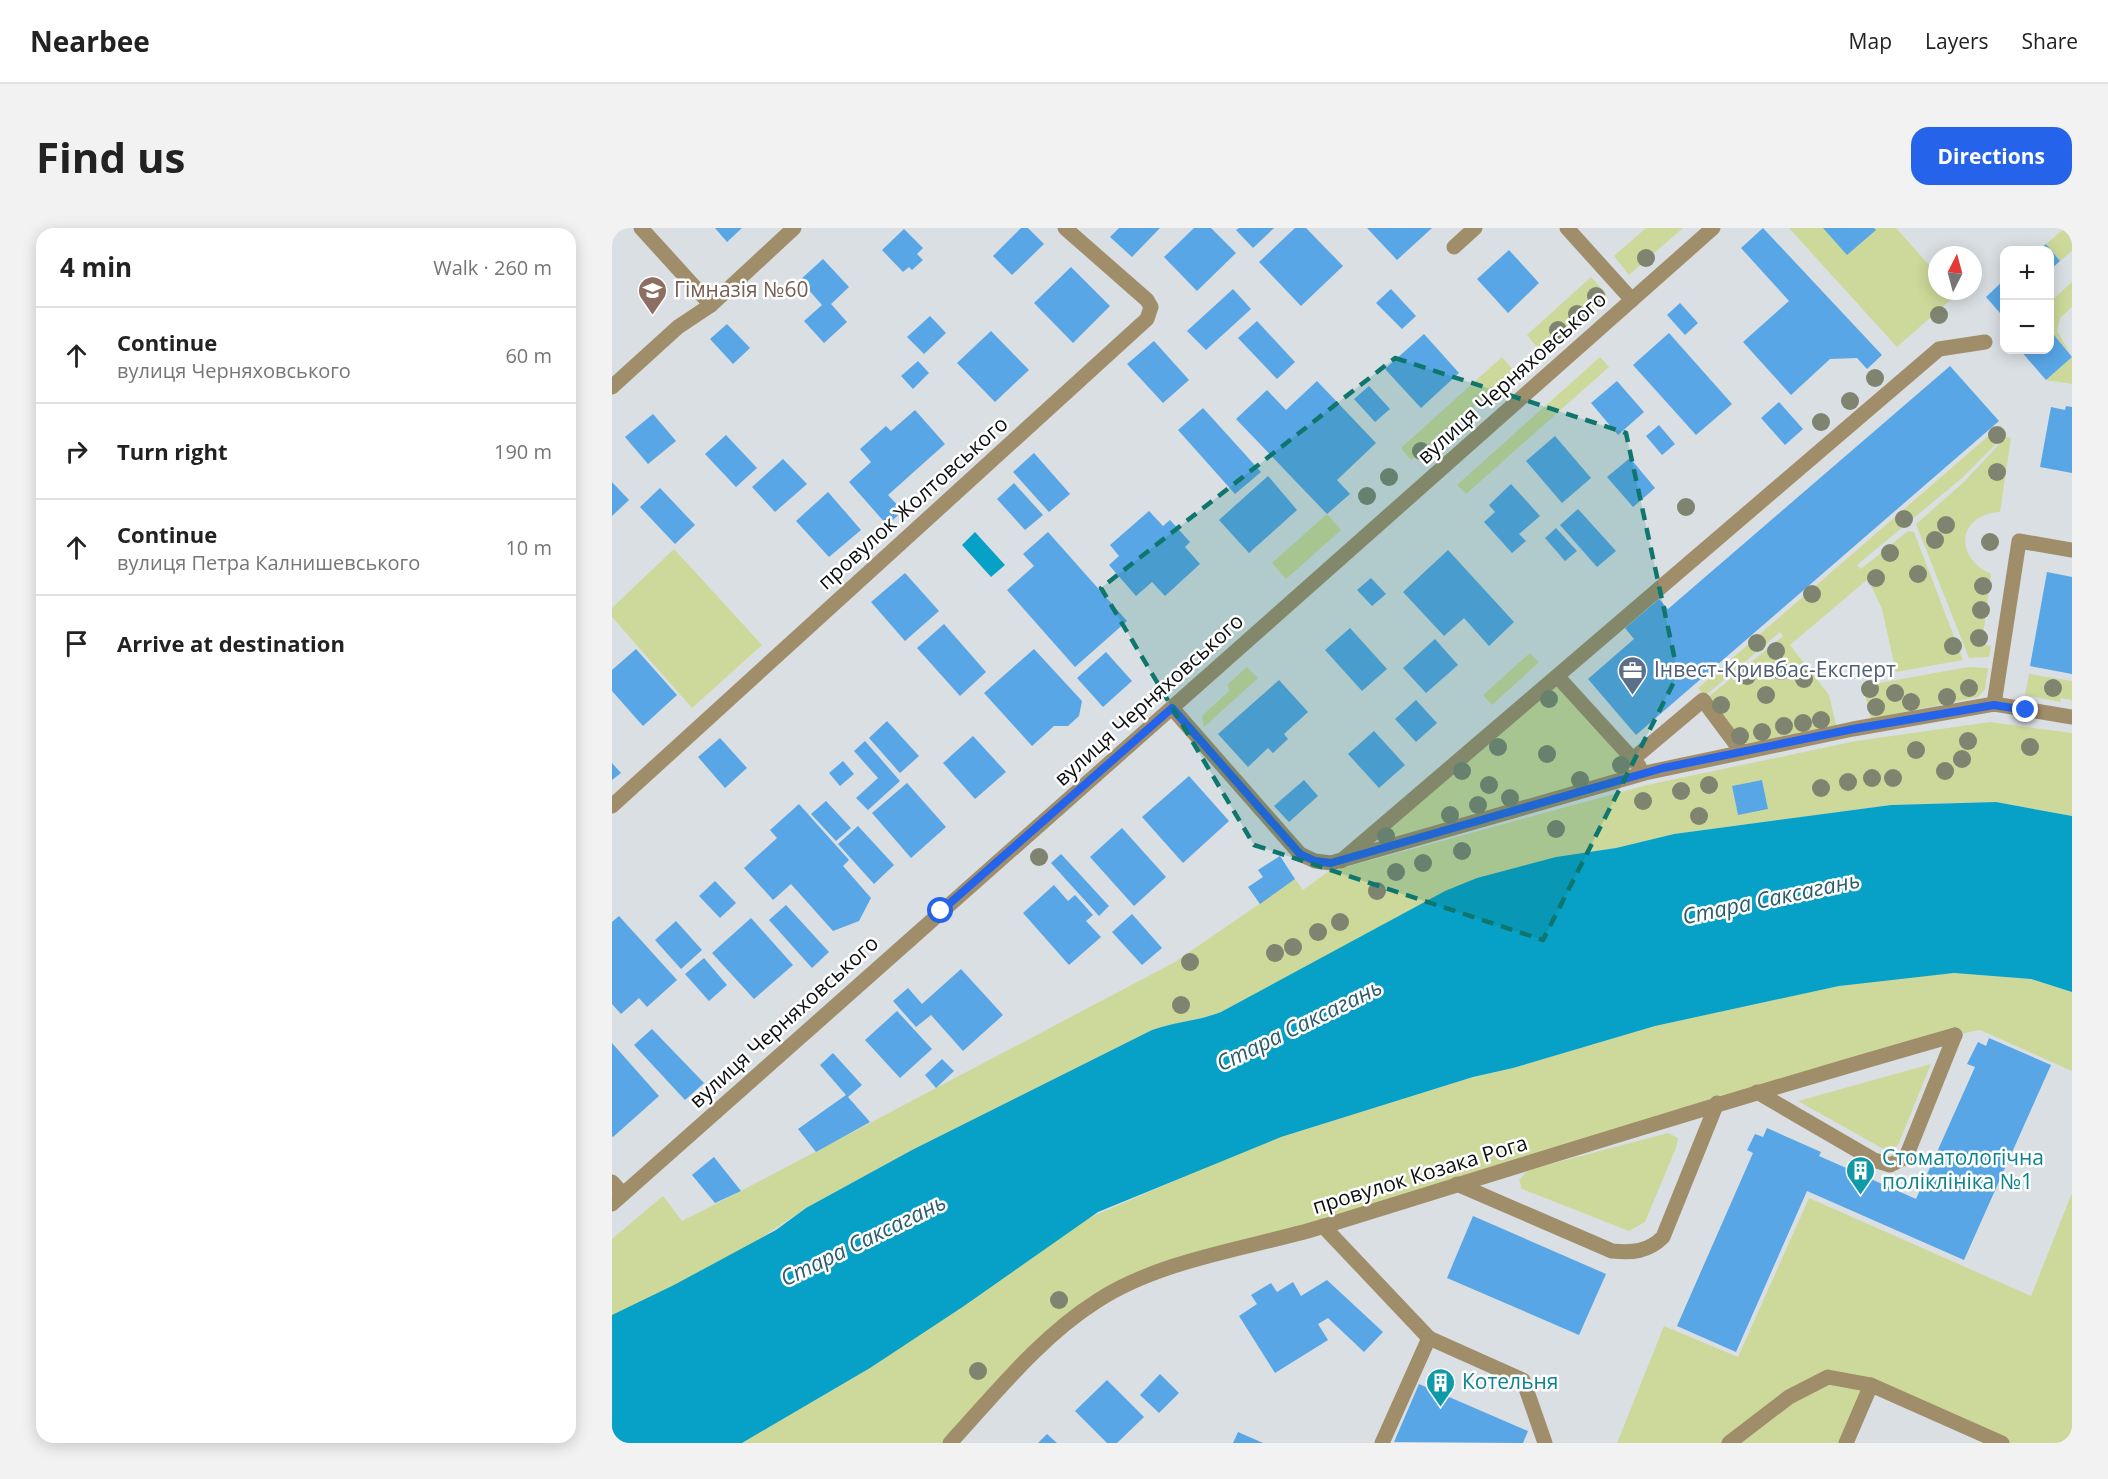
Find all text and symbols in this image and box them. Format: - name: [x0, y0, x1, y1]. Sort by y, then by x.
- text: Nearbee: [30, 22, 150, 60]
- text: Map: [1849, 27, 1892, 55]
- text: Layers: [1925, 27, 1989, 55]
- text: Share: [2022, 27, 2078, 55]
- button: Directions: [1911, 127, 2072, 185]
- text: Find us: [36, 128, 185, 185]
- north arrow: [1928, 246, 1982, 300]
- map controls: [2000, 246, 2054, 354]
- button: +: [2000, 246, 2054, 300]
- text: 4 min: [60, 249, 132, 285]
- text: Walk · 260 m: [433, 254, 552, 281]
- school or university icon: Гімназія №60: [637, 274, 669, 316]
- place label: Гімназія №60: [674, 275, 809, 303]
- street label: вулиця Черняховського: [1411, 285, 1612, 470]
- button: −: [2000, 300, 2054, 354]
- text: Continue: [117, 327, 217, 357]
- icon: ahead: [60, 339, 93, 372]
- text: 60 m: [505, 342, 552, 369]
- text: вулиця Черняховського: [117, 357, 351, 384]
- street label: провулок Жолтовського: [811, 409, 1013, 595]
- icon: right: [60, 435, 93, 468]
- text: Turn right: [117, 436, 228, 466]
- text: 190 m: [494, 438, 552, 465]
- text: Continue: [117, 519, 217, 549]
- icon: ahead: [60, 531, 93, 564]
- text: 10 m: [505, 534, 552, 561]
- text: вулиця Петра Калнишевського: [117, 549, 420, 576]
- street label: вулиця Черняховського: [1048, 607, 1249, 792]
- icon: arrive: [60, 627, 93, 660]
- text: Arrive at destination: [117, 628, 345, 658]
- office icon: Інвест-Кривбас-Експерт: [1617, 654, 1649, 696]
- place label: Інвест-Кривбас-Експерт: [1654, 655, 1896, 683]
- route end: [2012, 696, 2038, 722]
- water label: Стара Саксагань: [1679, 864, 1862, 930]
- route start: [927, 897, 953, 923]
- street label: вулиця Черняховського: [683, 929, 884, 1114]
- water label: Стара Саксагань: [1211, 971, 1386, 1077]
- street label: провулок Козака Рога: [1309, 1128, 1531, 1220]
- place label: Стоматологічна поліклініка №1: [1882, 1143, 2044, 1195]
- building icon: Стоматологічна поліклініка №1: [1845, 1154, 1877, 1196]
- water label: Стара Саксагань: [775, 1186, 950, 1292]
- building icon: Котельня: [1425, 1366, 1457, 1408]
- place label: Котельня: [1462, 1367, 1558, 1395]

